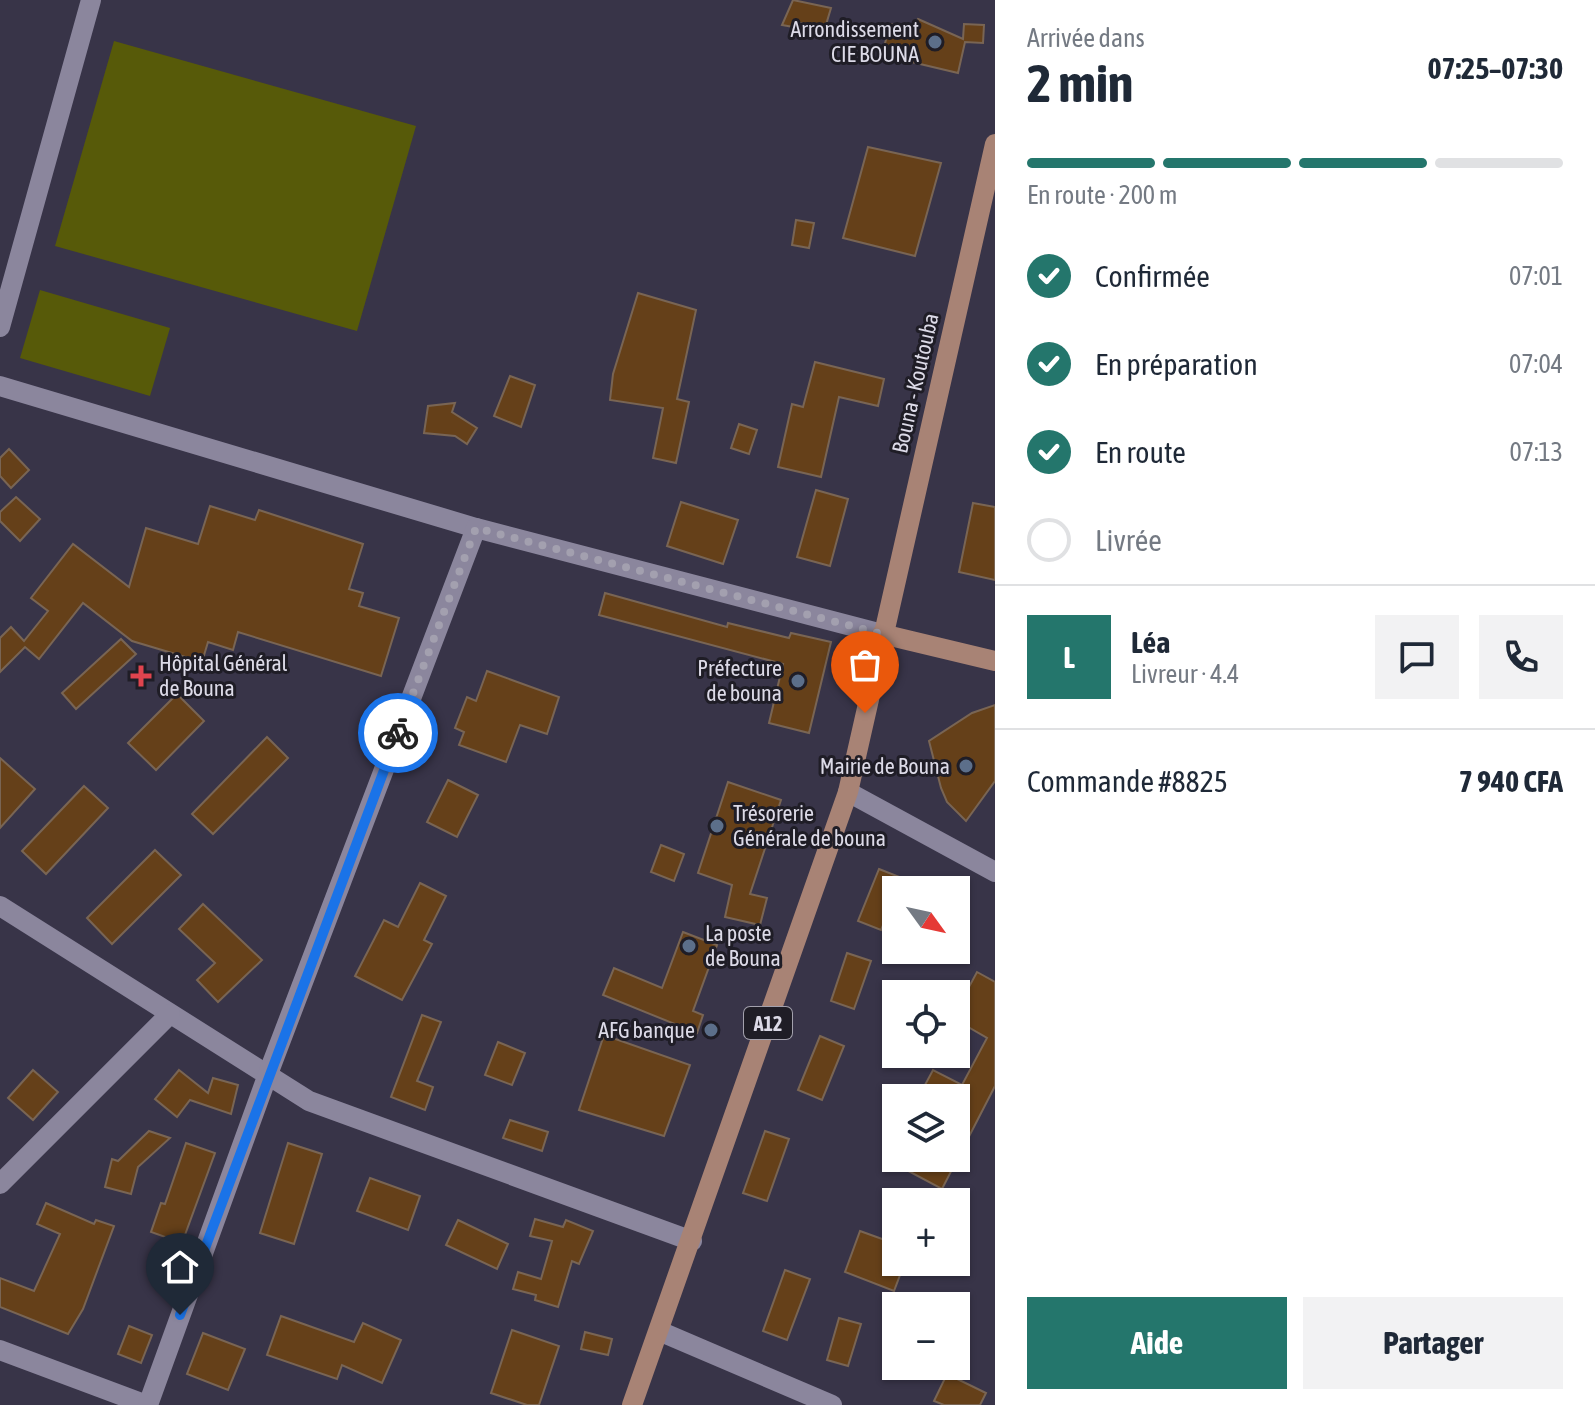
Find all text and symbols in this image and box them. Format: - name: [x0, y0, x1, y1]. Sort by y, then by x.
- place label: Arrondissement CIE BOUNA: [790, 16, 919, 67]
- text: Arrivée dans: [1027, 23, 1145, 53]
- marker: Arrondissement CIE BOUNA: [926, 33, 944, 51]
- text: 07:25–07:30: [1428, 51, 1563, 85]
- text: 2 min: [1027, 53, 1133, 113]
- text: En route · 200 m: [1027, 180, 1177, 210]
- icon: check: [1027, 254, 1071, 298]
- text: Confirmée: [1095, 259, 1210, 293]
- text: 07:01: [1509, 261, 1563, 291]
- street label: Bouna - Koutouba: [886, 310, 944, 456]
- icon: check: [1027, 342, 1071, 386]
- text: En préparation: [1095, 347, 1258, 381]
- text: 07:04: [1509, 349, 1563, 379]
- icon: check: [1027, 430, 1071, 474]
- text: En route: [1095, 435, 1186, 469]
- text: 07:13: [1509, 437, 1563, 467]
- text: Livrée: [1095, 523, 1162, 557]
- button: chat: [1375, 615, 1459, 699]
- button: phone: [1479, 615, 1563, 699]
- text: Léa: [1131, 625, 1170, 659]
- pin: [831, 631, 899, 713]
- text: L: [1063, 640, 1075, 674]
- icon: bag: [843, 643, 887, 687]
- place label: Hôpital Général de Bouna: [159, 650, 288, 701]
- place label: Préfecture de bouna: [697, 655, 782, 706]
- text: Livreur · 4.4: [1131, 659, 1239, 689]
- marker: Hôpital Général de Bouna: [130, 665, 152, 687]
- marker: Préfecture de bouna: [789, 672, 807, 690]
- courier: [358, 693, 438, 773]
- icon: bike: [376, 711, 420, 755]
- place label: Mairie de Bouna: [820, 753, 950, 779]
- marker: Mairie de Bouna: [957, 757, 975, 775]
- text: Commande #8825: [1027, 764, 1228, 798]
- text: 7 940 CFA: [1459, 764, 1563, 798]
- place label: Trésorerie Générale de bouna: [733, 800, 886, 851]
- marker: Trésorerie Générale de bouna: [708, 817, 726, 835]
- north arrow: [882, 876, 970, 964]
- map controls: [882, 876, 970, 1380]
- place label: La poste de Bouna: [705, 920, 781, 971]
- marker: La poste de Bouna: [680, 937, 698, 955]
- button: locate: [882, 980, 970, 1068]
- road number: A12: [744, 1007, 792, 1039]
- place label: AFG banque: [598, 1017, 695, 1043]
- marker: AFG banque: [702, 1021, 720, 1039]
- button: layers: [882, 1084, 970, 1172]
- button: +: [882, 1188, 970, 1276]
- pin: [146, 1233, 214, 1315]
- icon: home: [158, 1245, 202, 1289]
- button: −: [882, 1292, 970, 1380]
- button: Aide: [1027, 1297, 1287, 1389]
- button: Partager: [1303, 1297, 1563, 1389]

